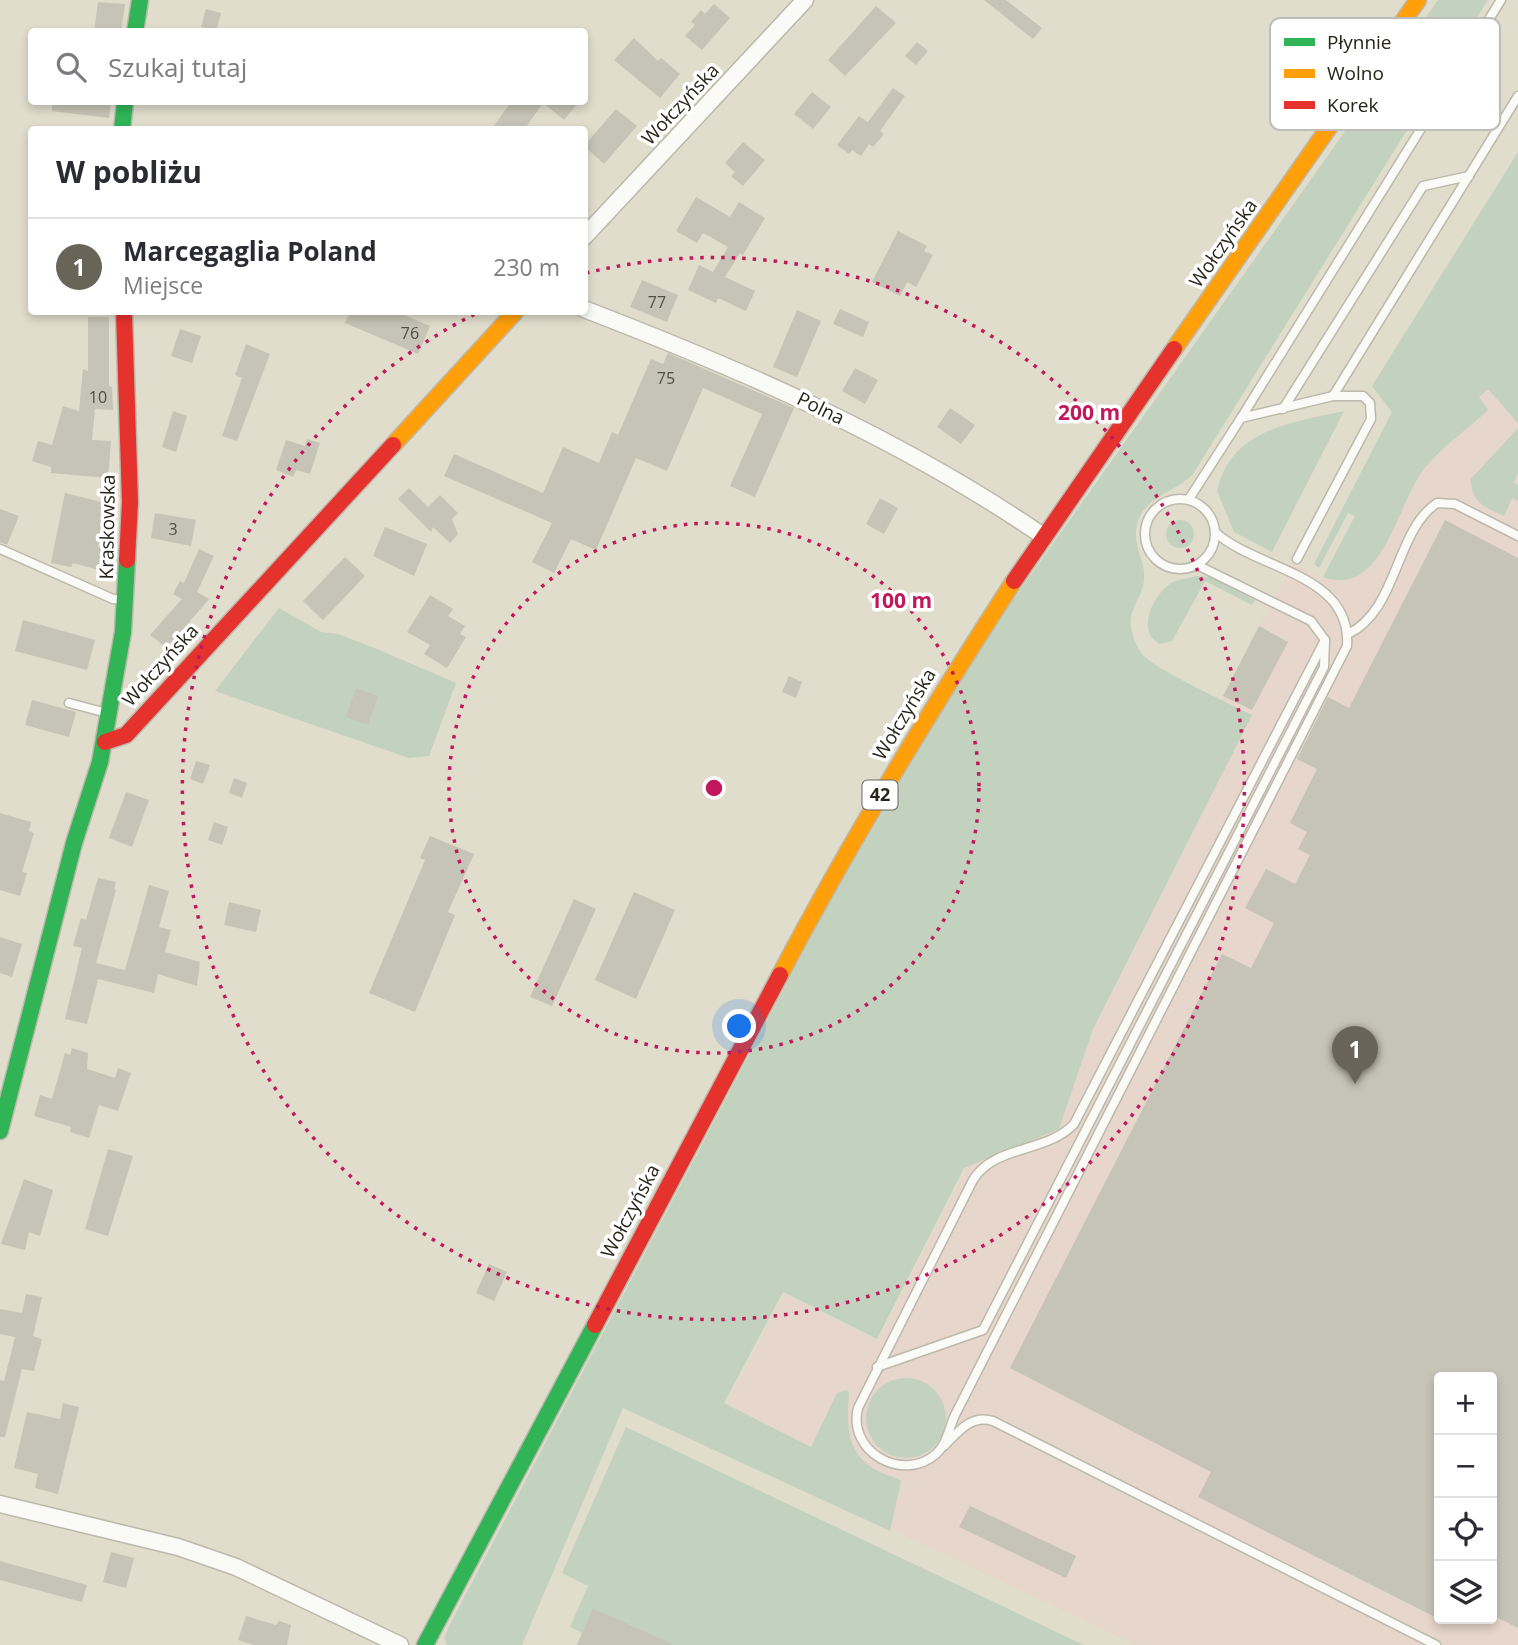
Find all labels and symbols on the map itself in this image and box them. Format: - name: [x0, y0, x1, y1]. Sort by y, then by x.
- legend: [1270, 18, 1500, 130]
- text: Płynnie: [1327, 29, 1392, 55]
- street label: Wołczyńska: [636, 58, 724, 150]
- text: Wolno: [1327, 60, 1384, 86]
- text: Korek: [1327, 92, 1378, 118]
- street label: Wołczyńska: [1183, 194, 1263, 292]
- house number: 77: [648, 291, 666, 313]
- house number: 76: [401, 322, 419, 344]
- house number: 75: [657, 367, 675, 389]
- street label: Polna: [793, 385, 849, 431]
- house number: 10: [89, 386, 107, 408]
- text: 200 m: [1058, 398, 1120, 426]
- street label: Kraskowska: [93, 474, 121, 580]
- house number: 3: [168, 518, 178, 540]
- text: 100 m: [870, 586, 932, 614]
- street label: Wołczyńska: [116, 618, 204, 712]
- street label: Wołczyńska: [866, 663, 942, 765]
- centre of rings: [702, 776, 726, 800]
- road number: 42: [862, 780, 898, 810]
- your location: [722, 1009, 756, 1043]
- pin: 1: [1332, 1026, 1378, 1084]
- street label: Wołczyńska: [594, 1160, 666, 1262]

